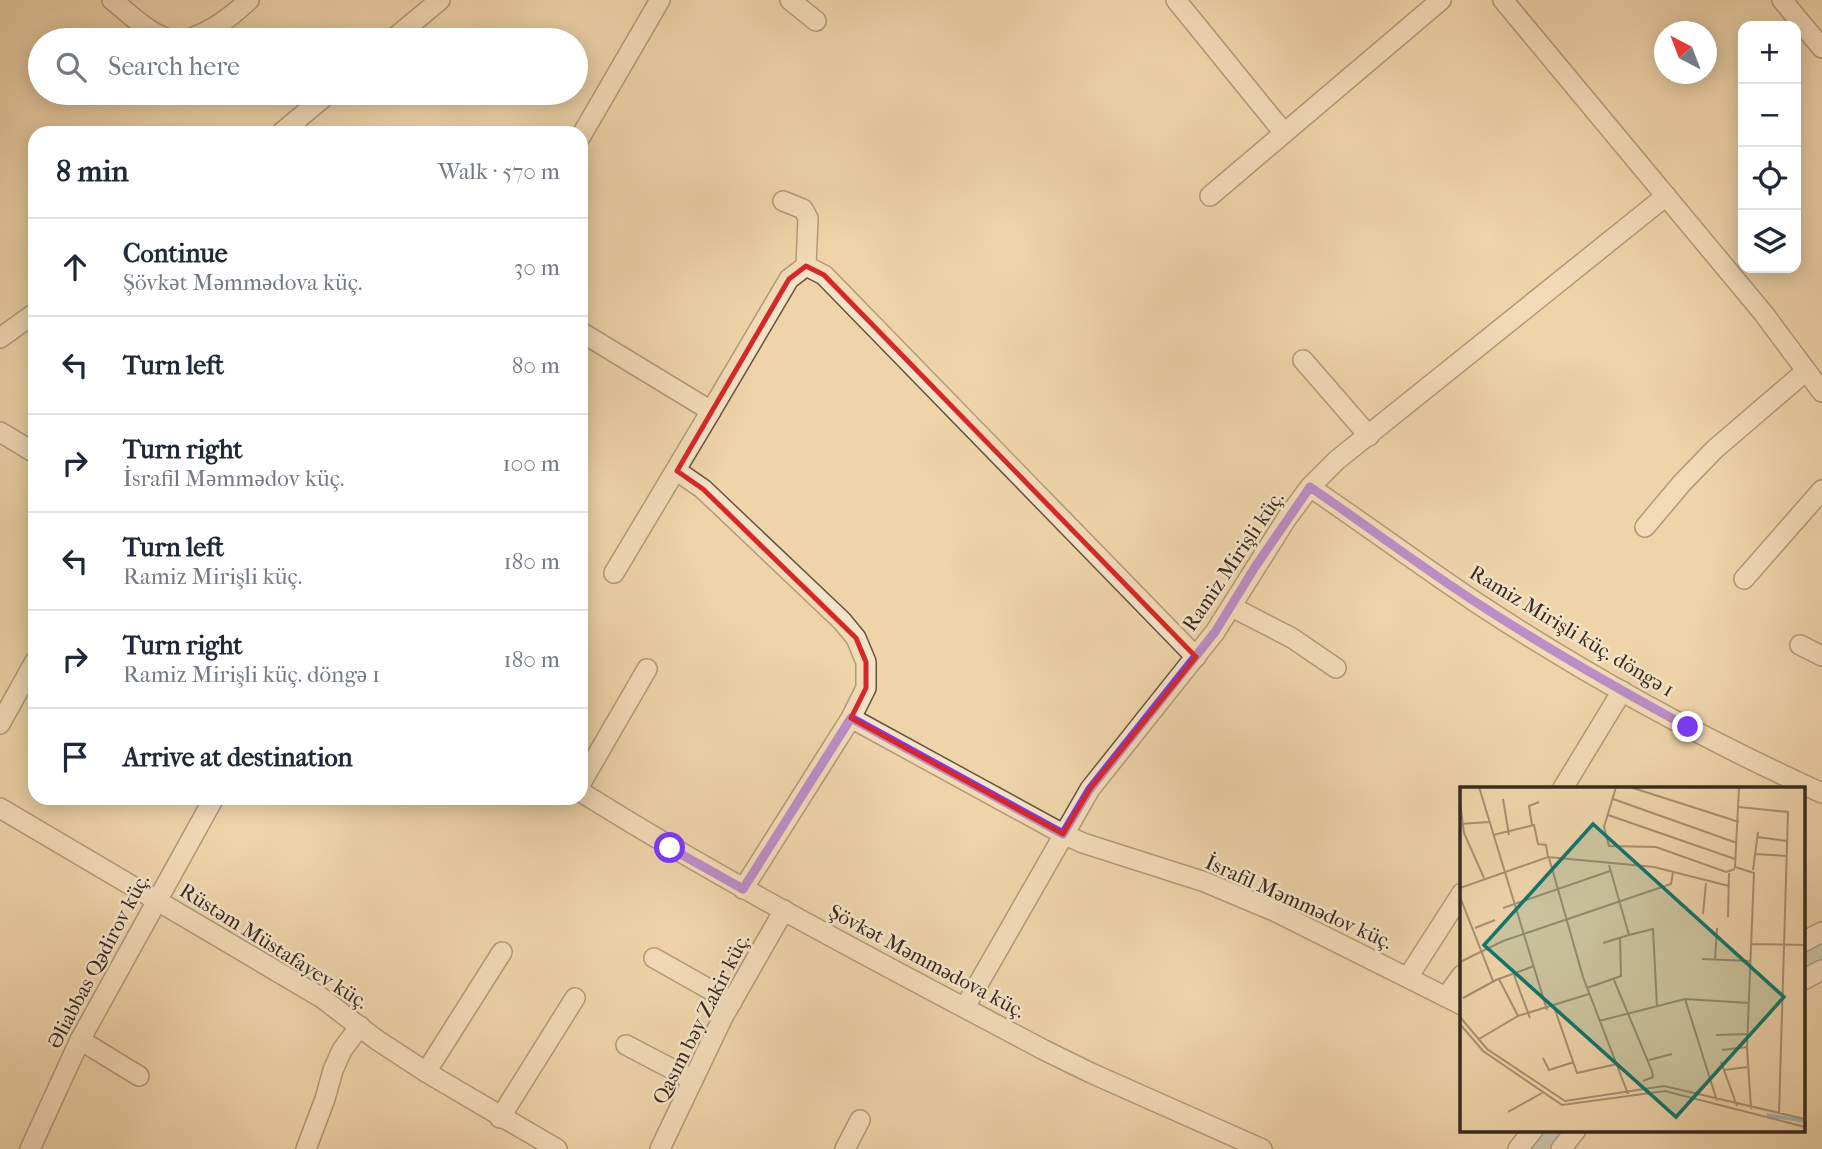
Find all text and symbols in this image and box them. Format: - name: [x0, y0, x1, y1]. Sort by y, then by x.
- north arrow: [1654, 21, 1717, 84]
- map controls: [1738, 21, 1801, 273]
- button: +: [1738, 21, 1801, 84]
- search box: [28, 28, 588, 105]
- icon: search: [52, 48, 90, 86]
- text: Search here: [108, 51, 240, 82]
- button: −: [1738, 84, 1801, 147]
- button: locate: [1738, 147, 1801, 210]
- text: 8 min: [56, 154, 129, 189]
- text: Walk · 570 m: [438, 158, 560, 185]
- button: layers: [1738, 210, 1801, 273]
- text: Continue: [123, 238, 228, 269]
- icon: ahead: [56, 248, 94, 286]
- text: 30 m: [514, 254, 560, 281]
- text: Şövkət Məmmədova küç.: [123, 269, 362, 296]
- icon: left: [56, 346, 94, 384]
- text: Turn left: [123, 350, 224, 381]
- text: 80 m: [512, 352, 560, 379]
- text: Turn right: [123, 434, 243, 465]
- icon: right: [56, 444, 94, 482]
- text: 100 m: [502, 450, 560, 477]
- text: İsrafil Məmmədov küç.: [123, 465, 344, 492]
- street label: Ramiz Mirişli küç.: [1177, 486, 1289, 636]
- text: Turn left: [123, 532, 224, 563]
- icon: left: [56, 542, 94, 580]
- text: 180 m: [503, 548, 560, 575]
- street label: Ramiz Mirişli küç. döngə 1: [1465, 560, 1679, 702]
- text: Ramiz Mirişli küç.: [123, 563, 302, 590]
- text: Turn right: [123, 630, 243, 661]
- icon: right: [56, 640, 94, 678]
- text: 180 m: [503, 646, 560, 673]
- text: Ramiz Mirişli küç. döngə 1: [123, 661, 380, 688]
- route end: [1672, 711, 1703, 742]
- icon: arrive: [56, 738, 94, 776]
- text: Arrive at destination: [123, 742, 353, 773]
- inset map: [1460, 787, 1804, 1132]
- route start: [654, 832, 685, 863]
- street label: İsrafil Məmmədov küç.: [1202, 850, 1396, 954]
- street label: Əliabbas Qədirov küç.: [42, 870, 154, 1052]
- street label: Rüstəm Müstafayev küç.: [175, 878, 373, 1014]
- street label: Şövkət Məmmədova küç.: [825, 899, 1029, 1023]
- street label: Qasım bəy Zakir küç.: [648, 930, 754, 1108]

